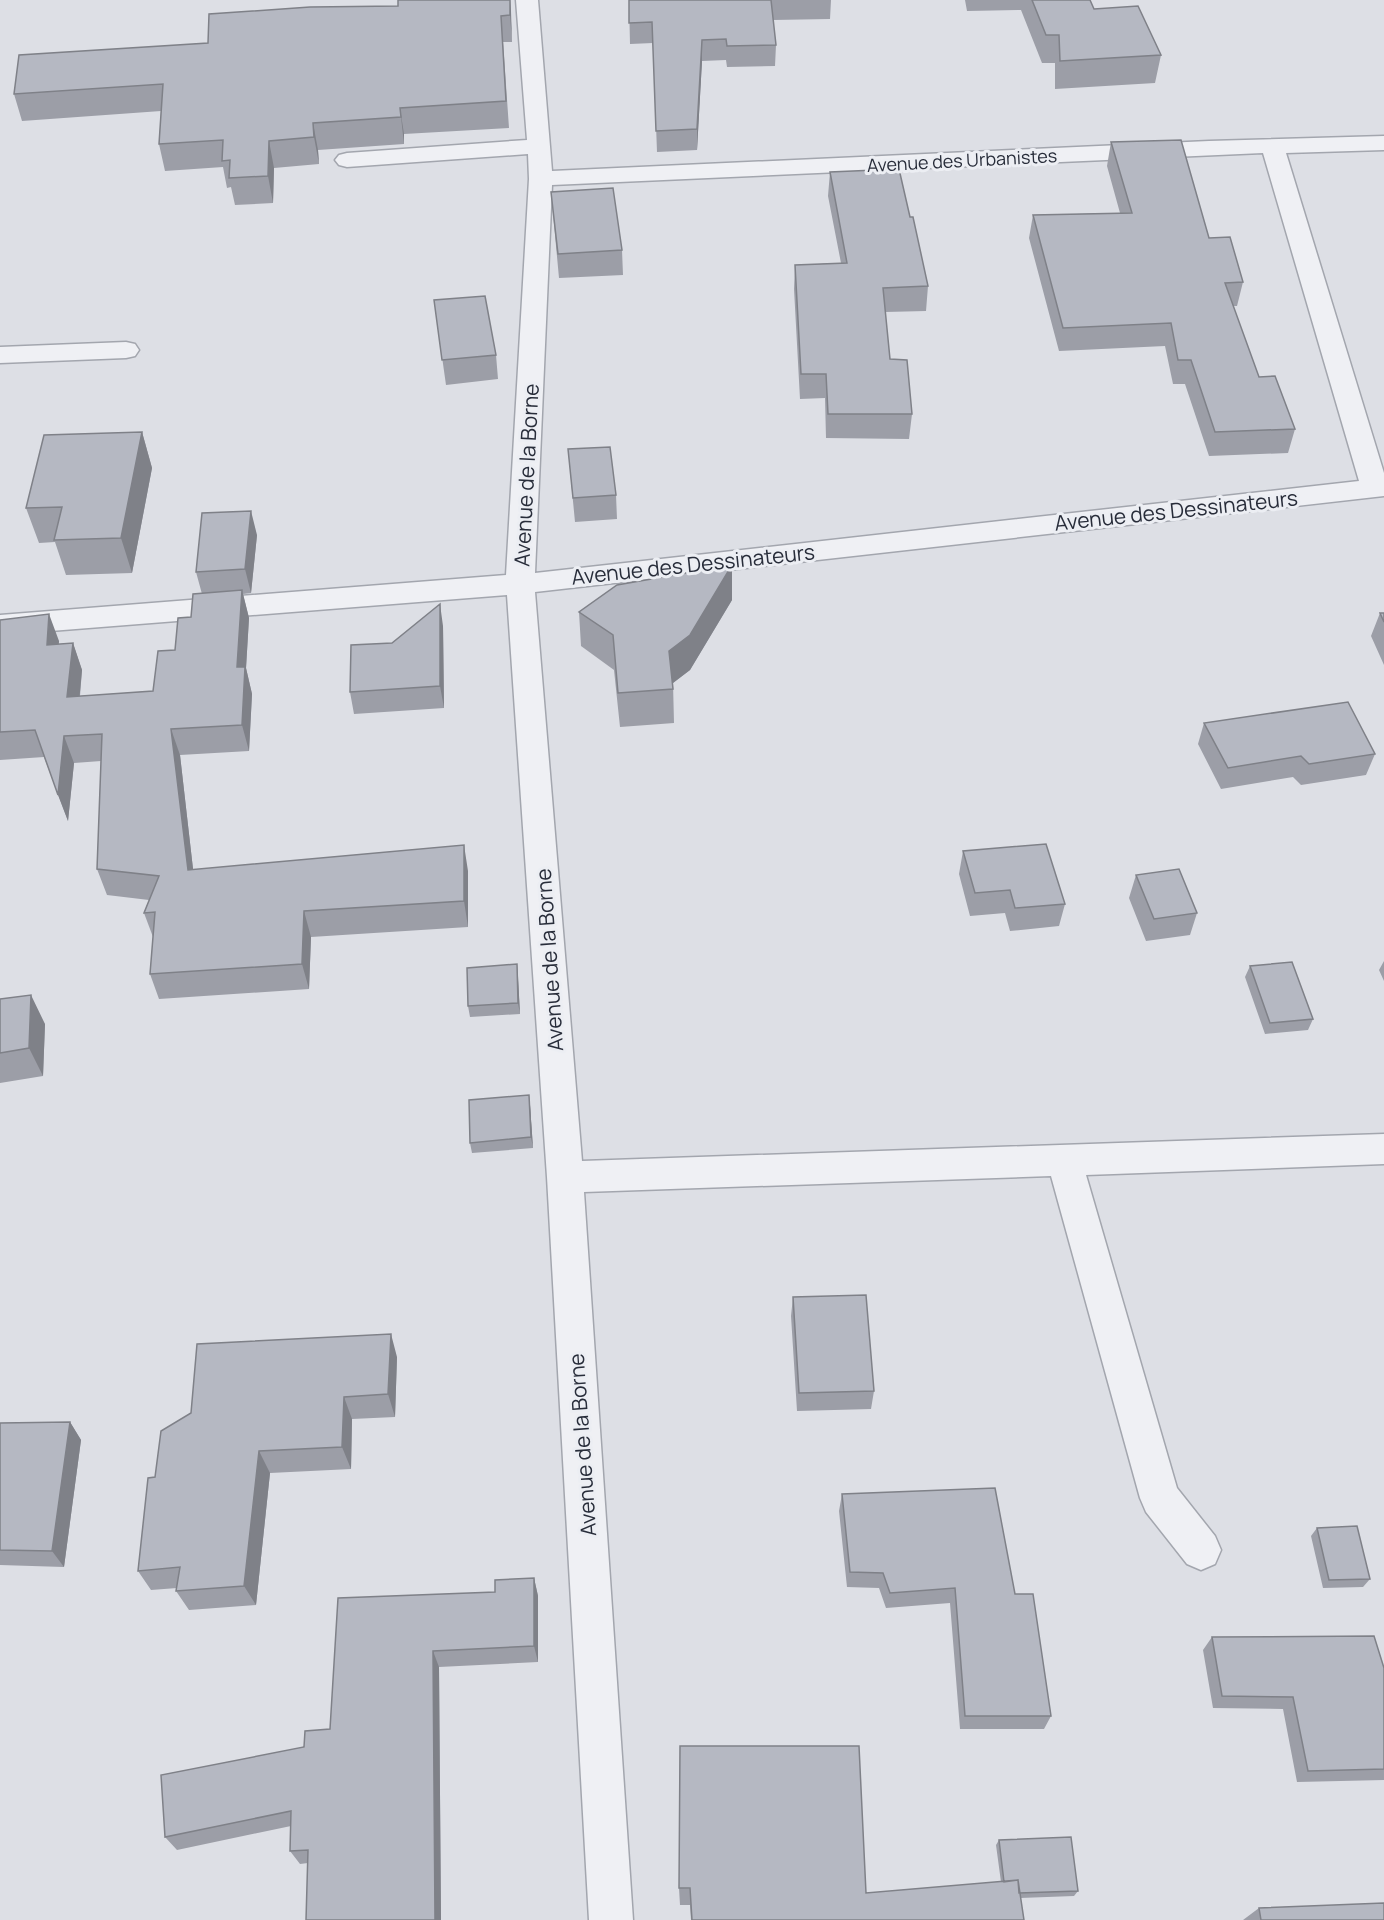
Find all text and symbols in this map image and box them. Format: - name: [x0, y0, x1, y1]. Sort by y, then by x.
- street label: Avenue des Urbanistes: [866, 143, 1058, 177]
- street label: Avenue de la Borne: [507, 383, 545, 567]
- street label: Avenue des Dessinateurs: [1053, 483, 1299, 537]
- street label: Avenue des Dessinateurs: [570, 537, 816, 591]
- street label: Avenue de la Borne: [529, 868, 569, 1052]
- street label: Avenue de la Borne: [562, 1353, 602, 1537]

